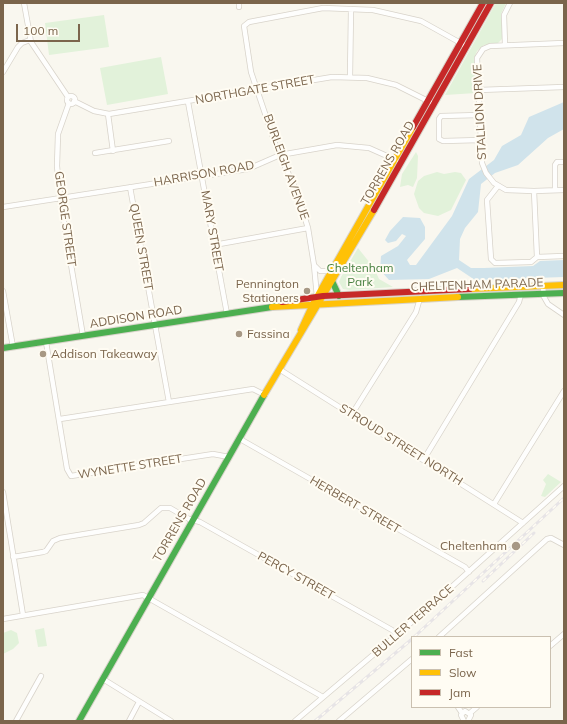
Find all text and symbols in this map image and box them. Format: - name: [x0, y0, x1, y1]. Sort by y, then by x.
- scale bar: [18, 16, 82, 42]
- text: 100 m: [23, 23, 58, 38]
- street label: STALLION DRIVE: [470, 64, 490, 160]
- street label: NORTHGATE STREET: [194, 72, 316, 108]
- street label: BURLEIGH AVENUE: [260, 112, 312, 222]
- street label: TORRENS ROAD: [358, 119, 418, 207]
- street label: HARRISON ROAD: [153, 158, 255, 190]
- street label: GEORGE STREET: [51, 170, 79, 268]
- street label: MARY STREET: [198, 189, 226, 273]
- street label: QUEEN STREET: [126, 202, 156, 292]
- park label: Cheltenham Park: [326, 261, 394, 289]
- street label: CHELTENHAM PARADE: [410, 275, 544, 295]
- place label: Pennington Stationers: [236, 277, 299, 305]
- marker: Pennington Stationers: [302, 286, 312, 296]
- street label: ADDISON ROAD: [89, 303, 183, 331]
- place label: Fassina: [247, 327, 290, 341]
- marker: Fassina: [234, 329, 244, 339]
- place label: Addison Takeaway: [51, 347, 157, 361]
- marker: Addison Takeaway: [38, 349, 48, 359]
- street label: STROUD STREET NORTH: [337, 401, 465, 489]
- street label: WYNETTE STREET: [77, 452, 183, 482]
- street label: HERBERT STREET: [307, 473, 403, 537]
- street label: TORRENS ROAD: [150, 476, 210, 564]
- place label: Cheltenham: [440, 539, 507, 553]
- marker: Cheltenham: [510, 540, 522, 552]
- street label: PERCY STREET: [255, 549, 337, 603]
- street label: BULLER TERRACE: [369, 582, 457, 660]
- legend: [411, 636, 551, 708]
- text: Fast: [449, 645, 473, 660]
- text: Slow: [449, 665, 477, 680]
- text: Jam: [449, 685, 471, 700]

